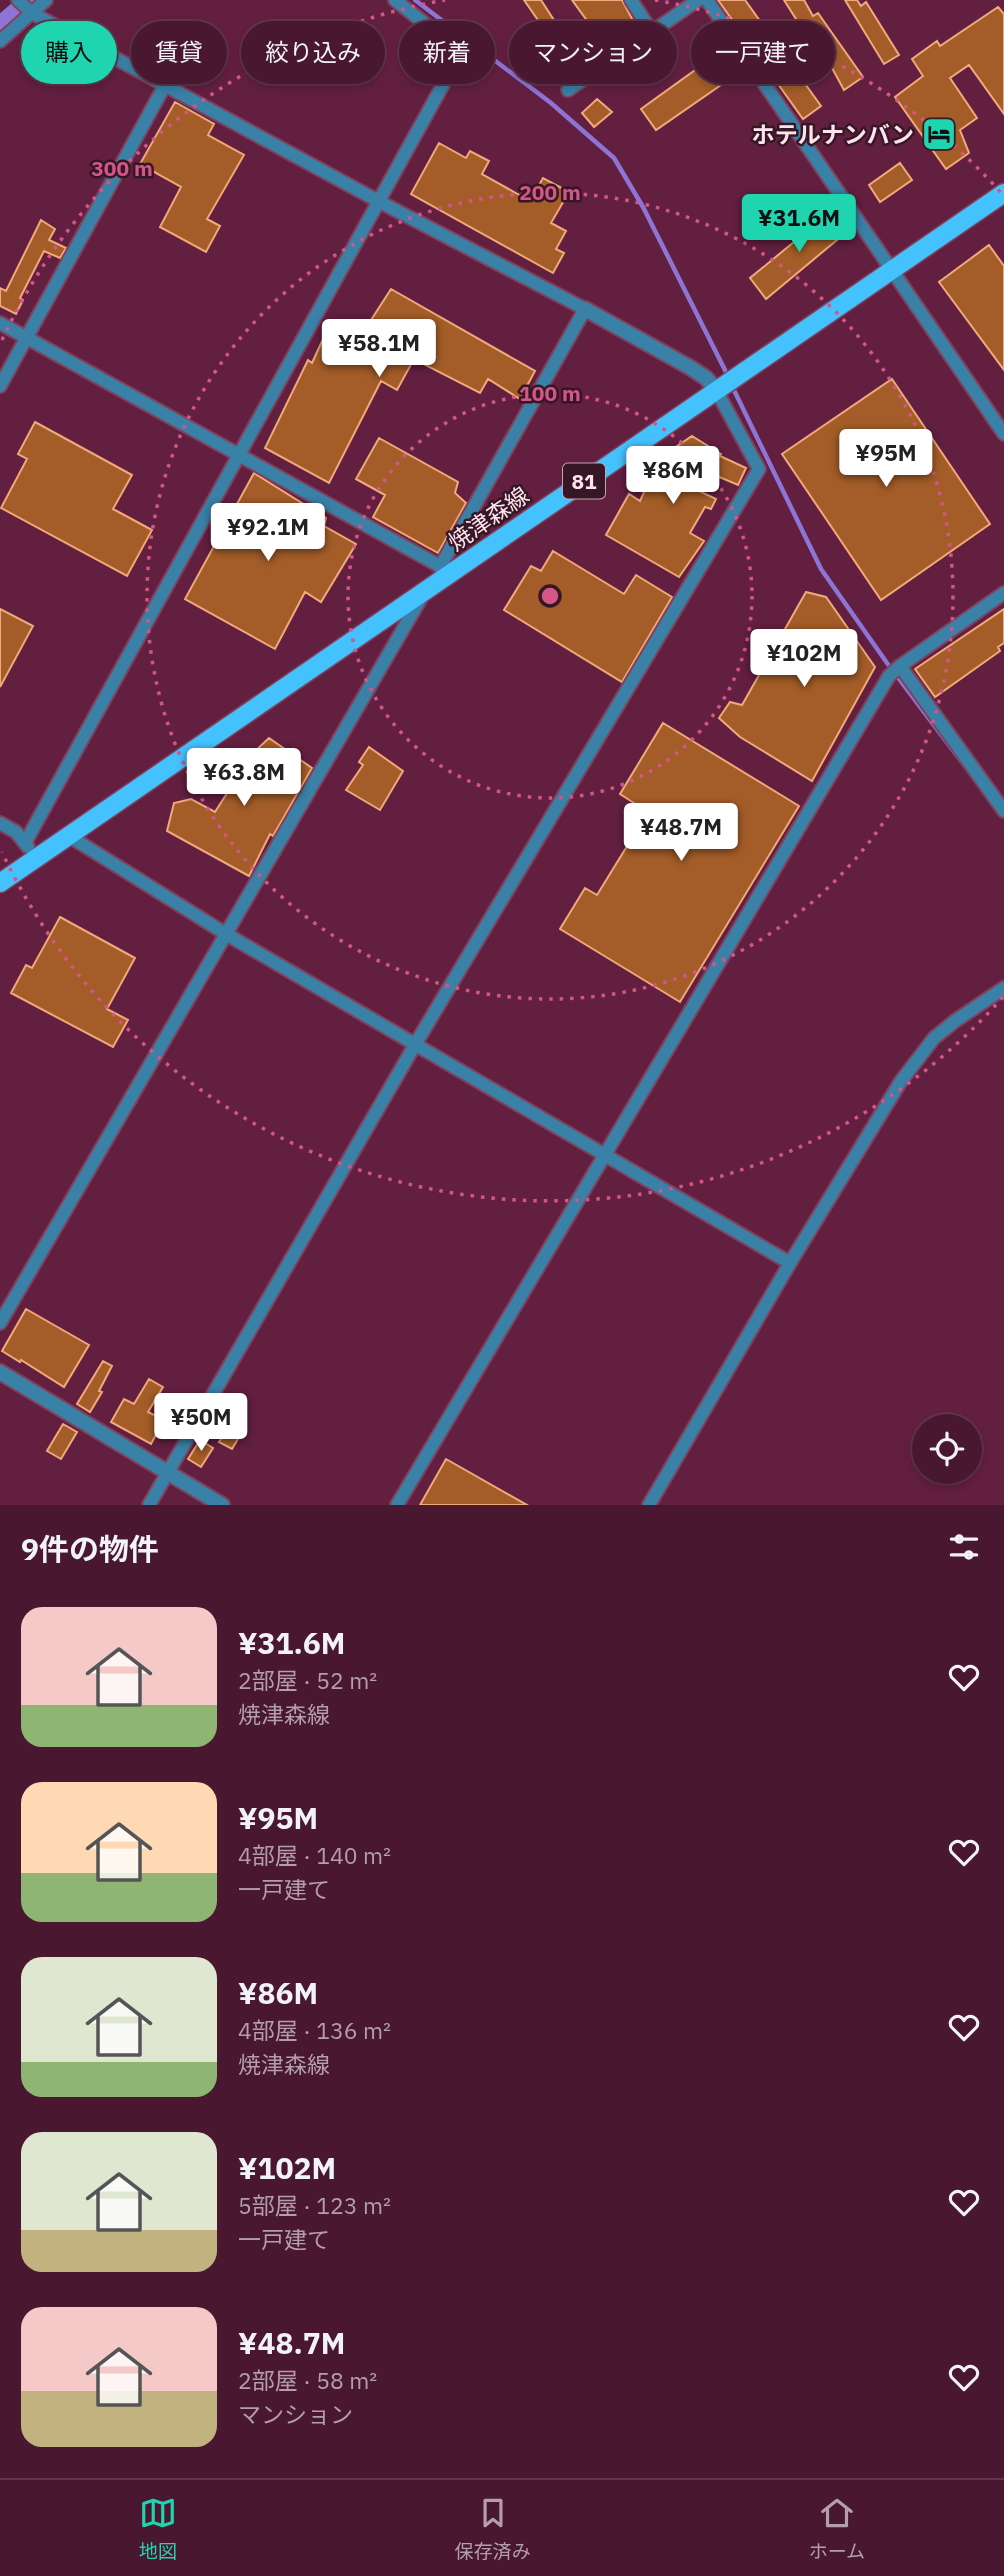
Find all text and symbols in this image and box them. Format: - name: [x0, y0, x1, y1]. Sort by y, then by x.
- chip: 購入: [21, 21, 117, 84]
- chip: 賃貸: [131, 21, 227, 84]
- chip: 絞り込み: [241, 21, 385, 84]
- chip: 新着: [399, 21, 495, 84]
- chip: マンション: [509, 21, 677, 84]
- chip: 一戸建て: [691, 21, 835, 84]
- hotel icon: ホテルナンバン: [920, 115, 958, 153]
- place label: ホテルナンバン: [752, 119, 914, 149]
- text: 300 m: [91, 154, 153, 182]
- text: 200 m: [519, 178, 581, 206]
- pin: ¥31.6M: [742, 194, 856, 254]
- text: ¥31.6M: [758, 202, 840, 232]
- pin: ¥58.1M: [322, 320, 436, 379]
- text: ¥58.1M: [338, 327, 420, 357]
- text: 100 m: [519, 379, 581, 407]
- pin: ¥95M: [845, 430, 927, 489]
- text: ¥95M: [855, 437, 917, 467]
- pin: ¥86M: [632, 447, 714, 506]
- text: ¥86M: [642, 454, 704, 484]
- road number: 81: [563, 463, 605, 498]
- street label: 焼津森線: [442, 479, 534, 557]
- pin: ¥92.1M: [211, 504, 325, 563]
- text: ¥92.1M: [227, 511, 309, 541]
- centre of rings: [538, 584, 562, 608]
- pin: ¥102M: [755, 630, 853, 689]
- text: ¥102M: [766, 637, 842, 667]
- pin: ¥63.8M: [187, 748, 301, 808]
- text: ¥63.8M: [203, 756, 285, 786]
- pin: ¥48.7M: [624, 804, 738, 863]
- text: ¥48.7M: [640, 811, 722, 841]
- pin: ¥50M: [160, 1394, 242, 1453]
- text: ¥50M: [170, 1401, 232, 1431]
- map controls: [912, 1414, 982, 1484]
- button: locate: [912, 1414, 982, 1484]
- icon: filters: [945, 1528, 983, 1566]
- text: 9件の物件: [21, 1529, 159, 1568]
- text: ¥31.6M: [238, 1623, 345, 1662]
- icon: home: [77, 1635, 161, 1719]
- icon: heart: [945, 1658, 983, 1696]
- text: 2部屋 · 52 m²: [238, 1665, 377, 1695]
- text: 焼津森線: [238, 1699, 330, 1729]
- text: ¥95M: [238, 1798, 318, 1837]
- icon: home: [77, 1810, 161, 1894]
- icon: heart: [945, 1833, 983, 1871]
- text: 4部屋 · 140 m²: [238, 1840, 391, 1870]
- text: 一戸建て: [238, 1874, 330, 1904]
- text: ¥86M: [238, 1973, 318, 2012]
- icon: home: [77, 1985, 161, 2069]
- icon: heart: [945, 2008, 983, 2046]
- text: 4部屋 · 136 m²: [238, 2015, 391, 2045]
- text: 焼津森線: [238, 2049, 330, 2079]
- text: ¥102M: [238, 2148, 336, 2187]
- icon: home: [77, 2160, 161, 2244]
- icon: heart: [945, 2183, 983, 2221]
- text: 5部屋 · 123 m²: [238, 2190, 391, 2220]
- text: 一戸建て: [238, 2224, 330, 2254]
- text: ¥48.7M: [238, 2323, 345, 2362]
- icon: home: [77, 2335, 161, 2419]
- icon: heart: [945, 2358, 983, 2396]
- text: 2部屋 · 58 m²: [238, 2365, 377, 2395]
- text: マンション: [238, 2399, 353, 2429]
- tab: 地図: [139, 2494, 177, 2563]
- tab: 保存済み: [455, 2494, 531, 2563]
- tab: ホーム: [809, 2494, 865, 2563]

